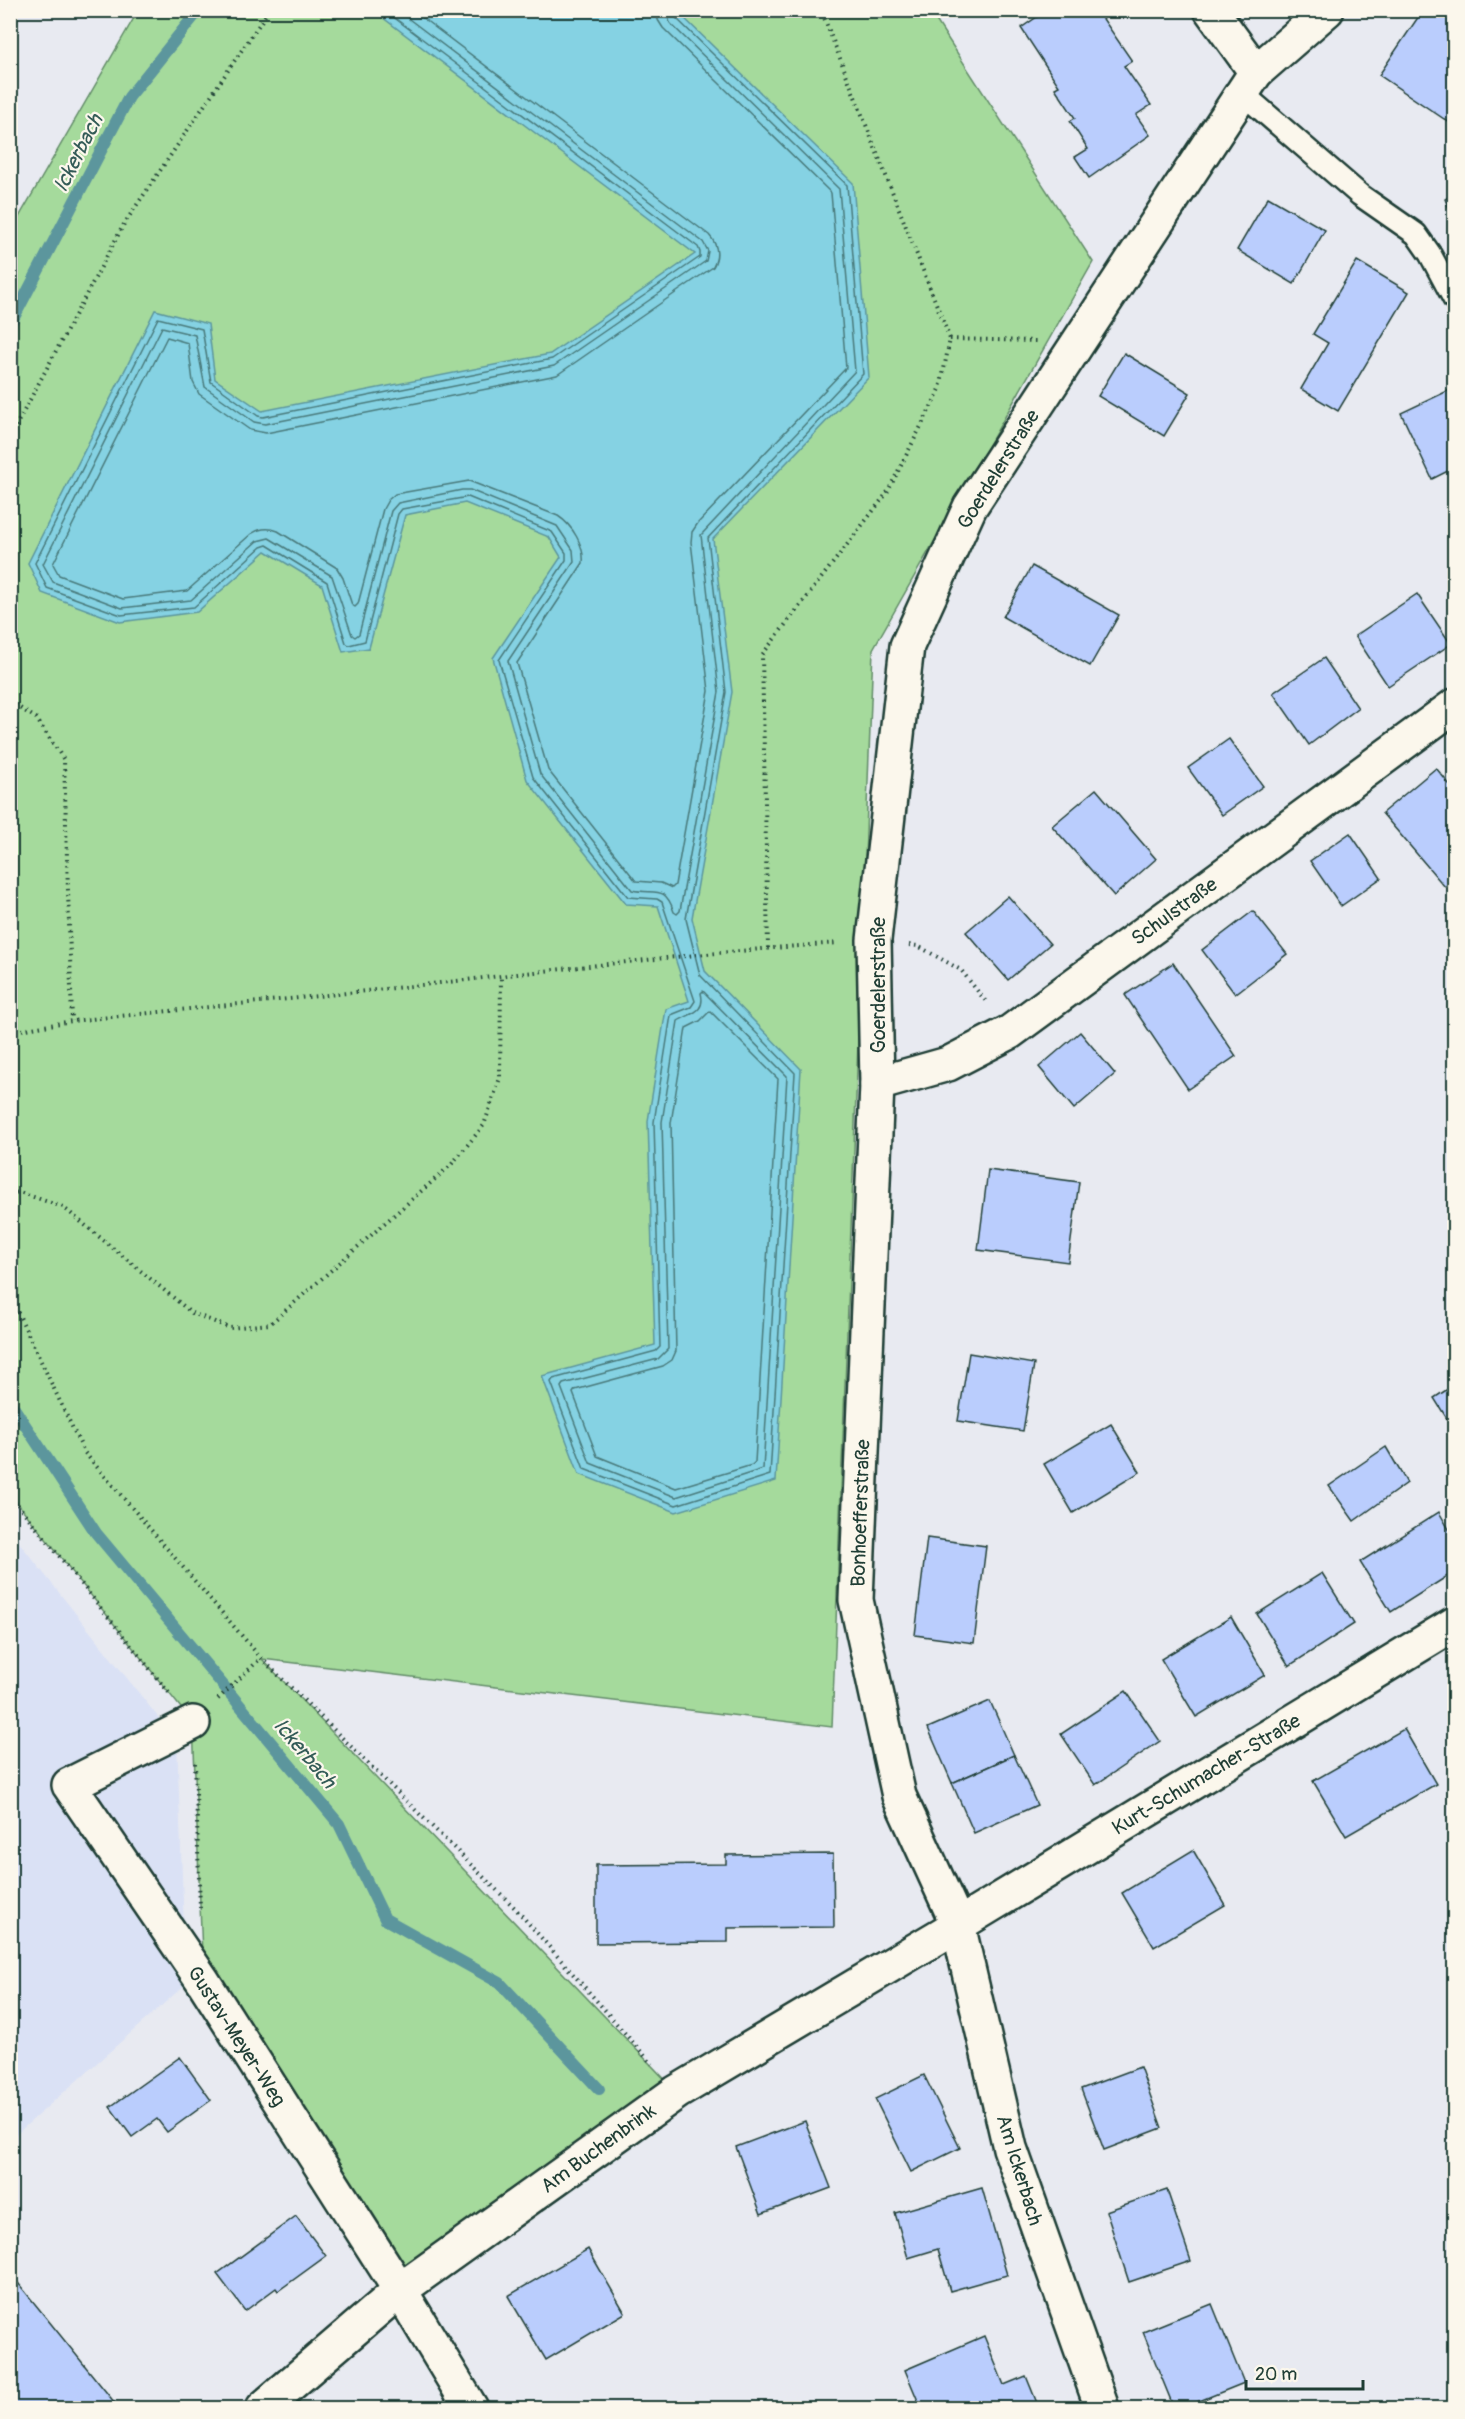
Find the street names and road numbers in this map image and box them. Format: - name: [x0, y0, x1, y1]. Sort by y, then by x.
- street label: Goerdelerstraße: [952, 405, 1045, 534]
- street label: Schulstraße: [1126, 872, 1222, 951]
- street label: Goerdelerstraße: [866, 917, 891, 1053]
- street label: Bonhoefferstraße: [845, 1439, 876, 1587]
- street label: Kurt-Schumacher-Straße: [1107, 1708, 1305, 1841]
- street label: Gustav-Meyer-Weg: [182, 1961, 291, 2111]
- street label: Am Buchenbrink: [536, 2098, 661, 2199]
- street label: Am Ickerbach: [991, 2112, 1048, 2228]

